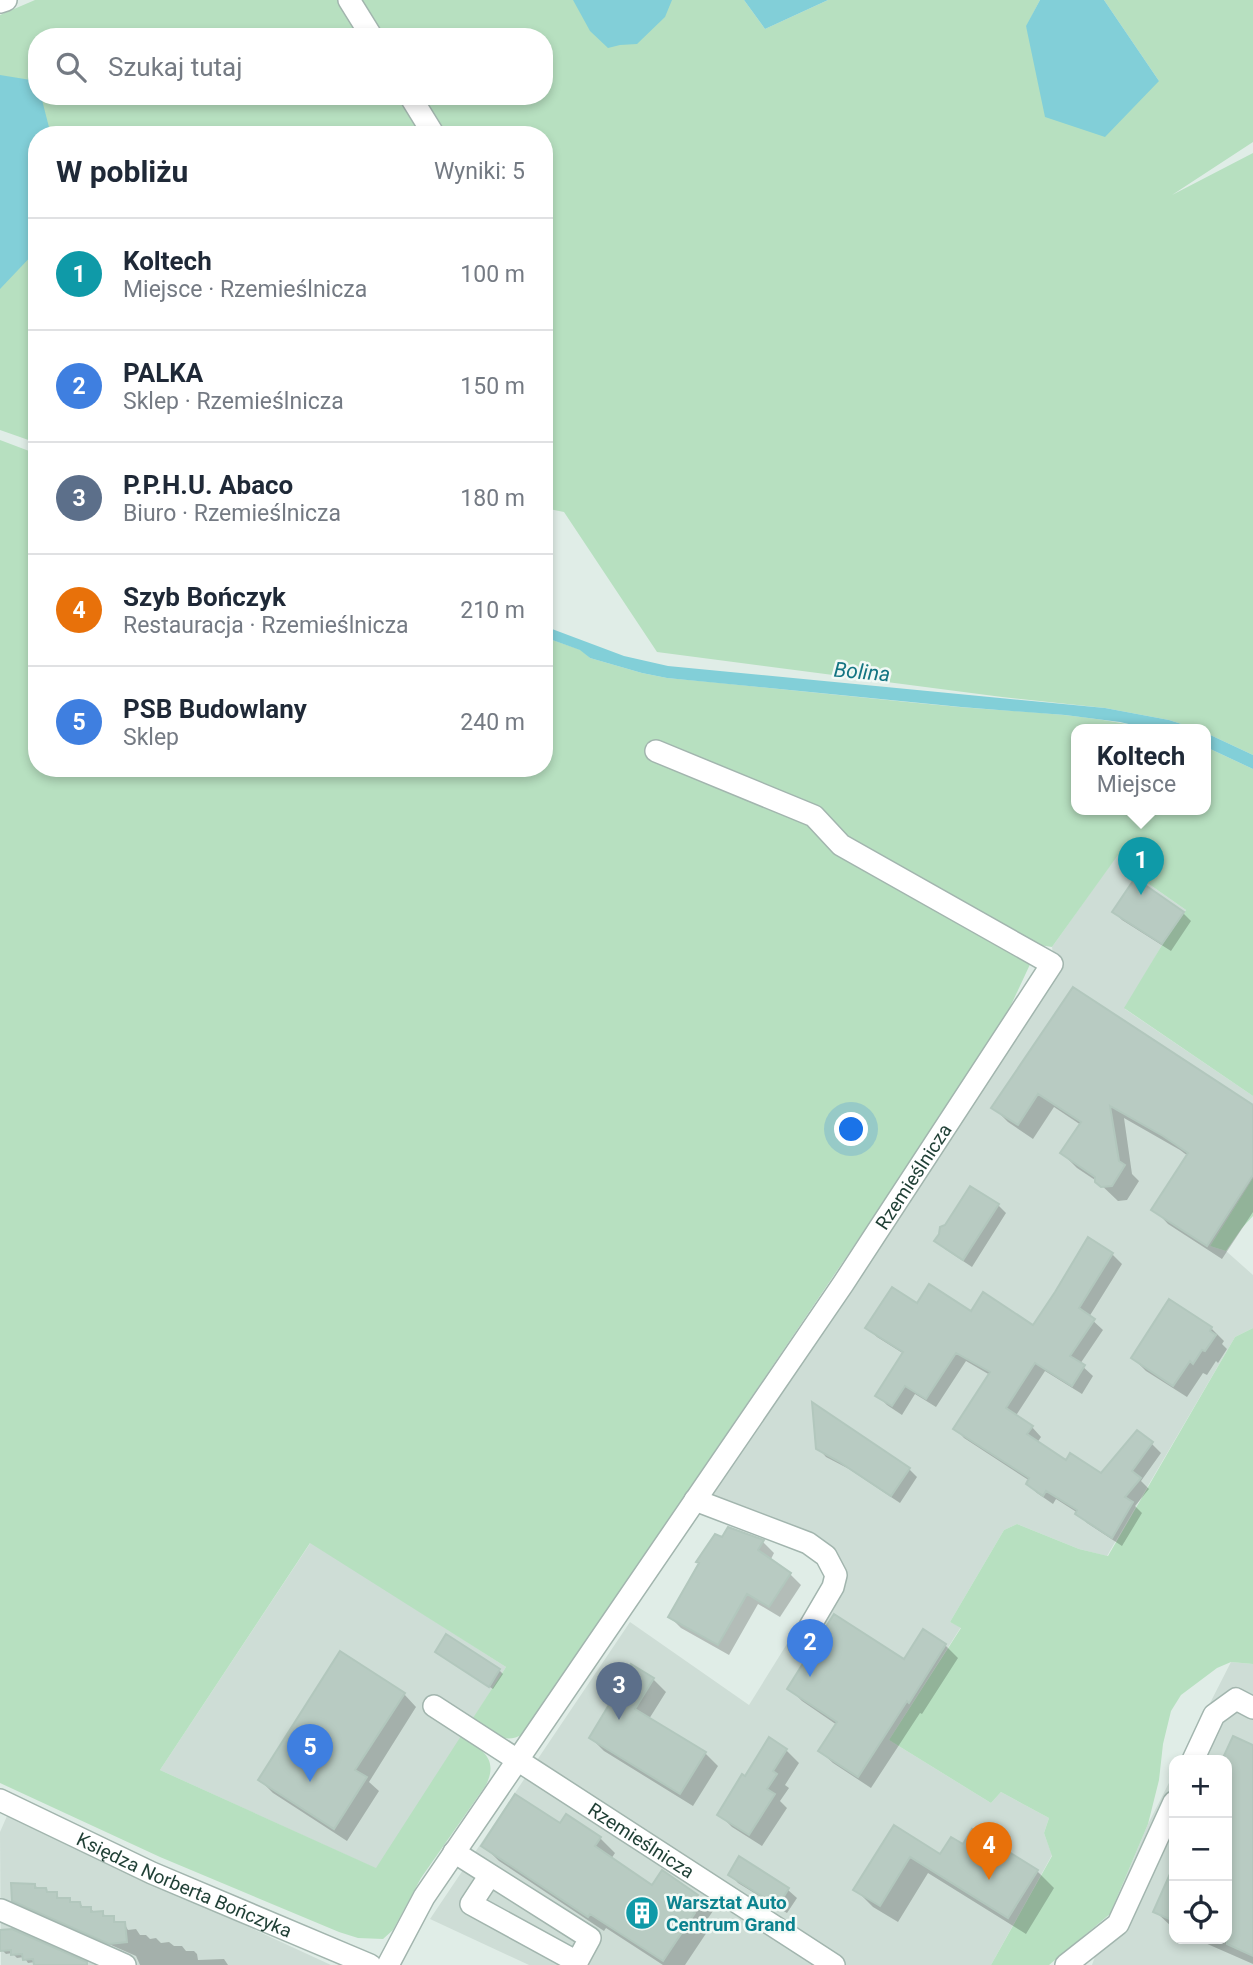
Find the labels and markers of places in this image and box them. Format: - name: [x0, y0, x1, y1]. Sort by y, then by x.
- pin: 1: [1118, 837, 1164, 895]
- pin: 2: [787, 1619, 833, 1677]
- pin: 3: [596, 1662, 642, 1720]
- pin: 5: [287, 1724, 333, 1782]
- pin: 4: [966, 1822, 1012, 1880]
- place label: Warsztat Auto Centrum Grand: [666, 1891, 796, 1936]
- building icon: Warsztat Auto Centrum Grand: [623, 1894, 661, 1932]

